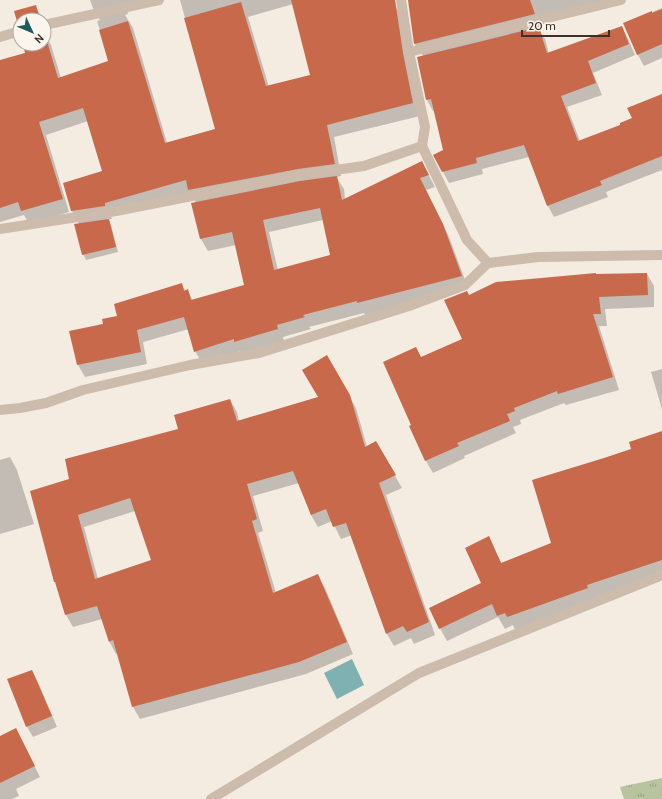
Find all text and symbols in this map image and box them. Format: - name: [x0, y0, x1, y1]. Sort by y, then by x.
- north arrow: [12, 12, 52, 52]
- scale bar: [522, 12, 609, 38]
- text: 20 m: [528, 18, 556, 33]
- text: N: [31, 31, 47, 47]

